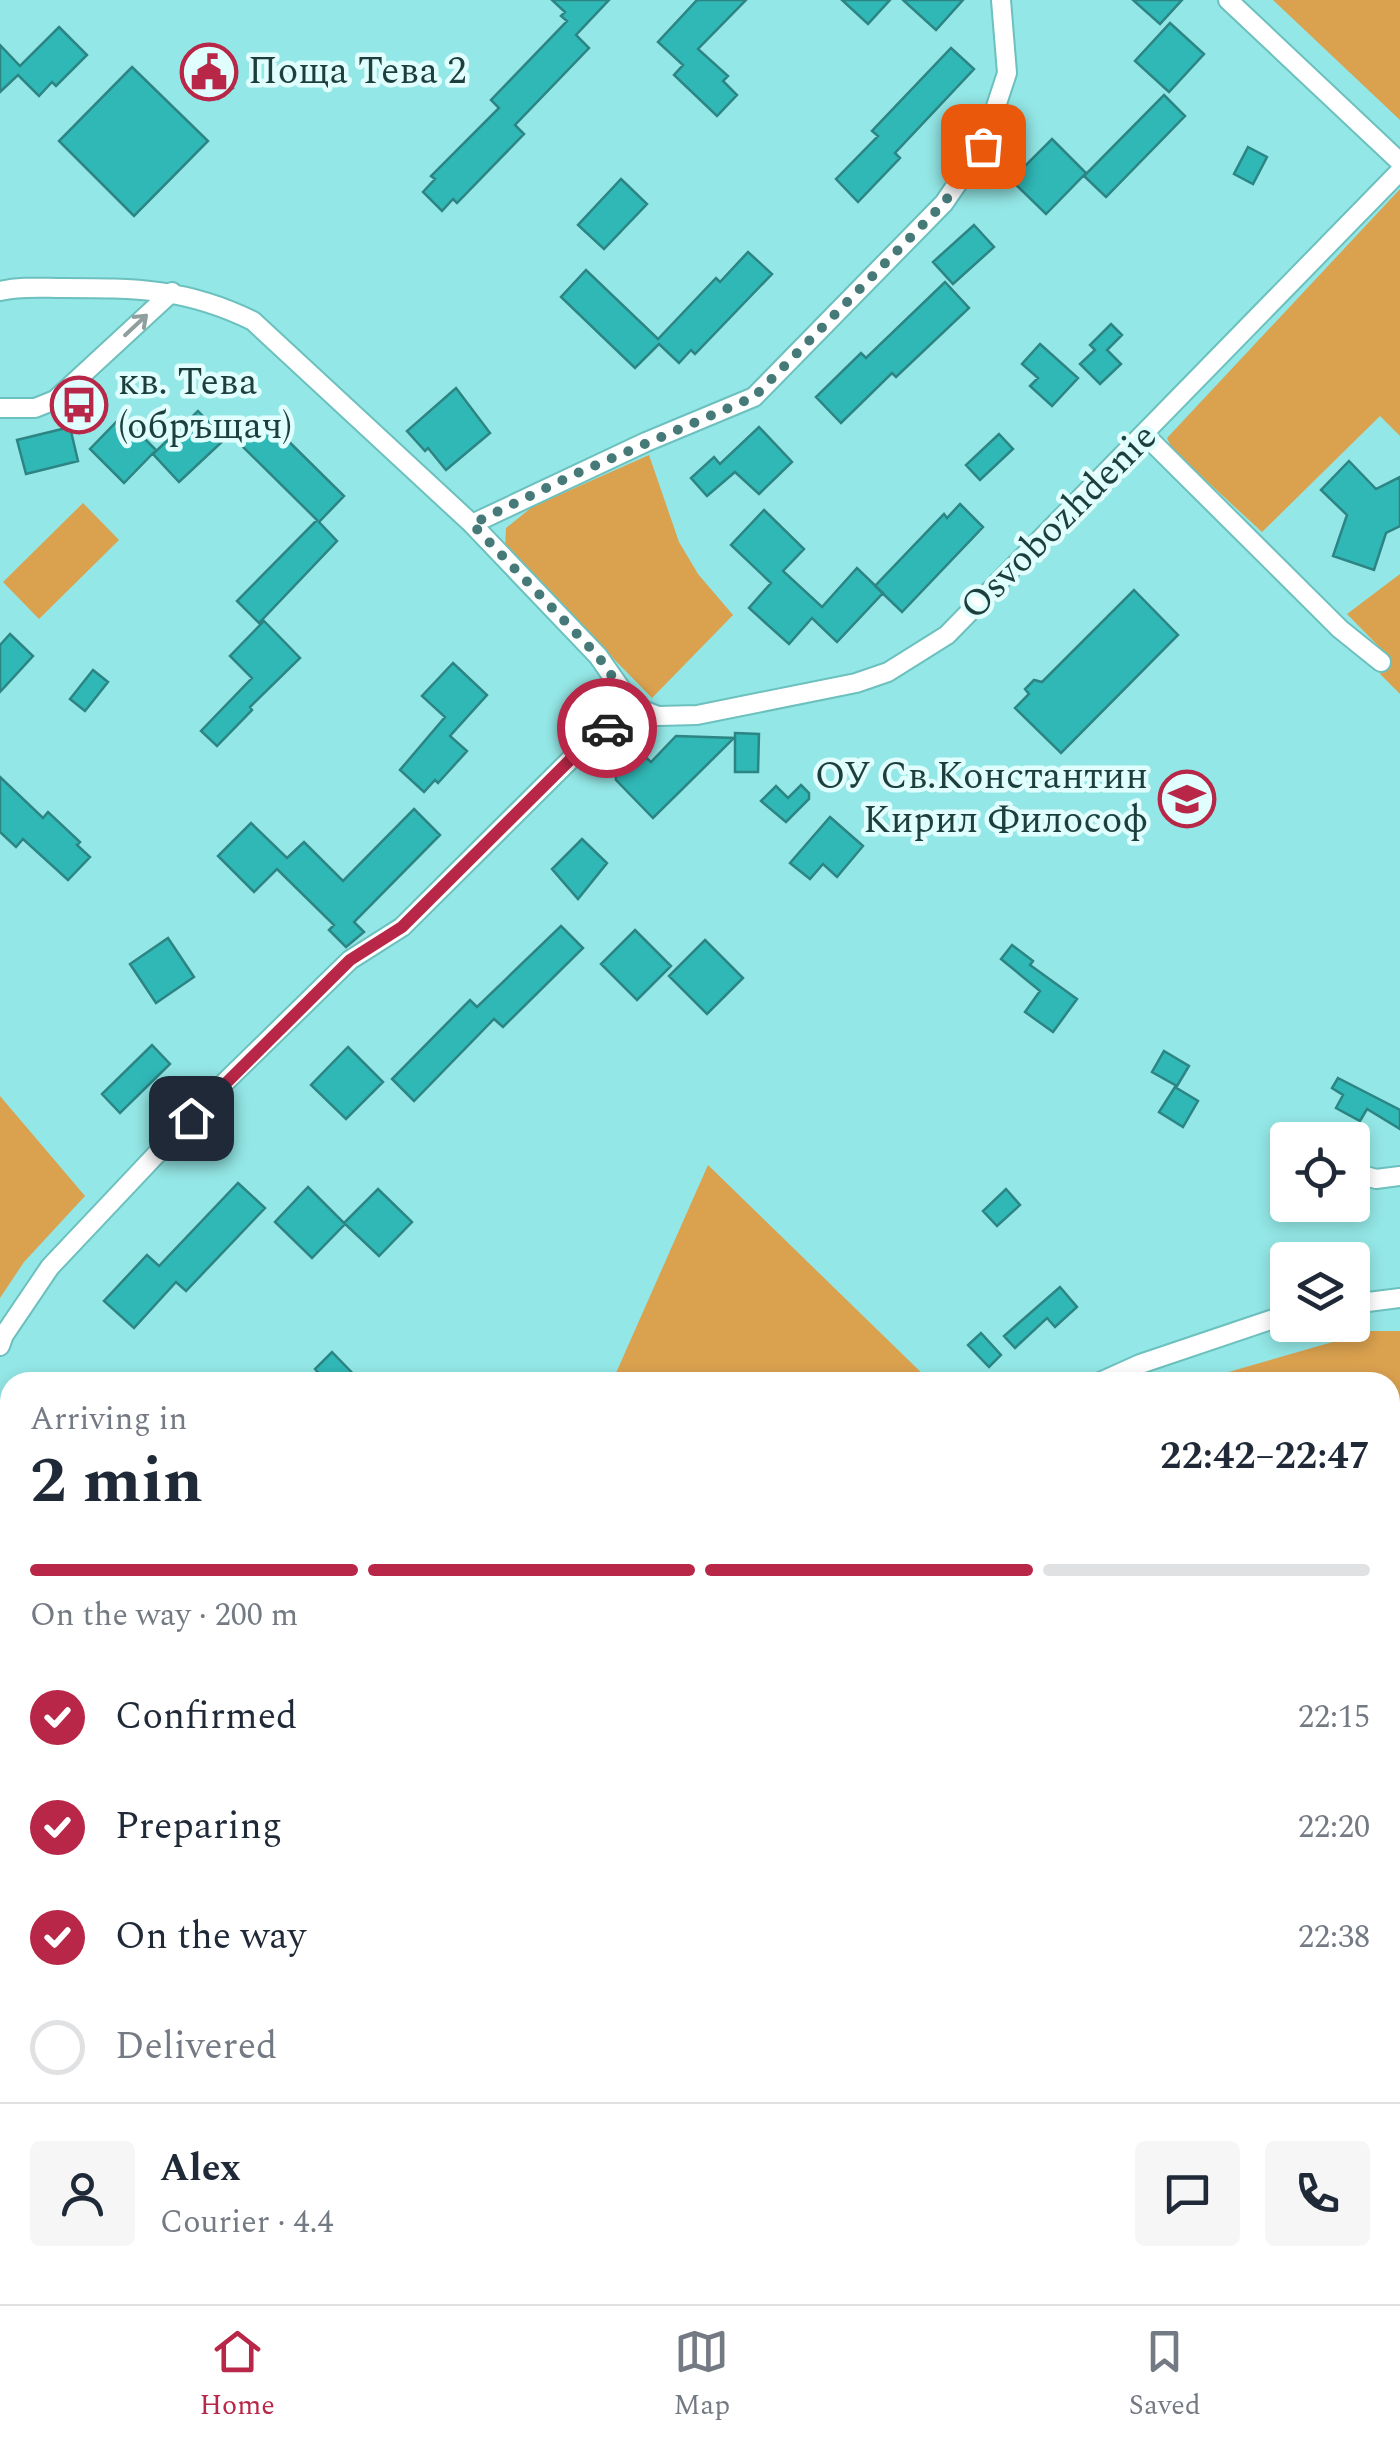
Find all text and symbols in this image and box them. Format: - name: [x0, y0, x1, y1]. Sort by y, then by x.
- public building icon: Поща Тева 2: [179, 42, 239, 102]
- place label: Поща Тева 2: [248, 43, 467, 101]
- pin: [941, 104, 1026, 189]
- icon: bag: [956, 119, 1011, 174]
- one-way arrow: [123, 314, 148, 337]
- place label: кв. Тева (обръщач): [118, 354, 292, 456]
- bus stop icon: кв. Тева (обръщач): [49, 375, 109, 435]
- street label: Osvobozhdenie: [947, 410, 1171, 634]
- courier: [557, 678, 657, 778]
- icon: car: [580, 701, 635, 756]
- place label: ОУ Св.Константин Кирил Философ: [815, 748, 1148, 850]
- school or university icon: ОУ Св.Константин Кирил Философ: [1157, 769, 1217, 829]
- pin: [149, 1076, 234, 1161]
- icon: home: [164, 1091, 219, 1146]
- map controls: [1270, 1122, 1370, 1342]
- button: locate: [1270, 1122, 1370, 1222]
- button: layers: [1270, 1242, 1370, 1342]
- text: Arriving in: [30, 1395, 187, 1444]
- text: 22:42–22:47: [1160, 1428, 1370, 1486]
- text: 2 min: [30, 1432, 203, 1531]
- text: On the way · 200 m: [30, 1591, 298, 1640]
- text: Confirmed: [115, 1688, 297, 1746]
- icon: check: [30, 1690, 85, 1745]
- text: 22:15: [1298, 1693, 1370, 1742]
- text: Preparing: [115, 1798, 282, 1856]
- icon: check: [30, 1800, 85, 1855]
- text: 22:20: [1298, 1803, 1370, 1852]
- text: On the way: [115, 1908, 306, 1966]
- icon: check: [30, 1910, 85, 1965]
- text: 22:38: [1298, 1913, 1370, 1962]
- text: Delivered: [115, 2018, 277, 2076]
- text: Alex: [160, 2140, 241, 2198]
- button: person: [30, 2141, 135, 2246]
- button: chat: [1135, 2141, 1240, 2246]
- button: phone: [1265, 2141, 1370, 2246]
- text: Courier · 4.4: [160, 2198, 333, 2247]
- tab: Home: [199, 2324, 275, 2427]
- tab: Map: [674, 2324, 730, 2427]
- tab: Saved: [1129, 2324, 1201, 2427]

